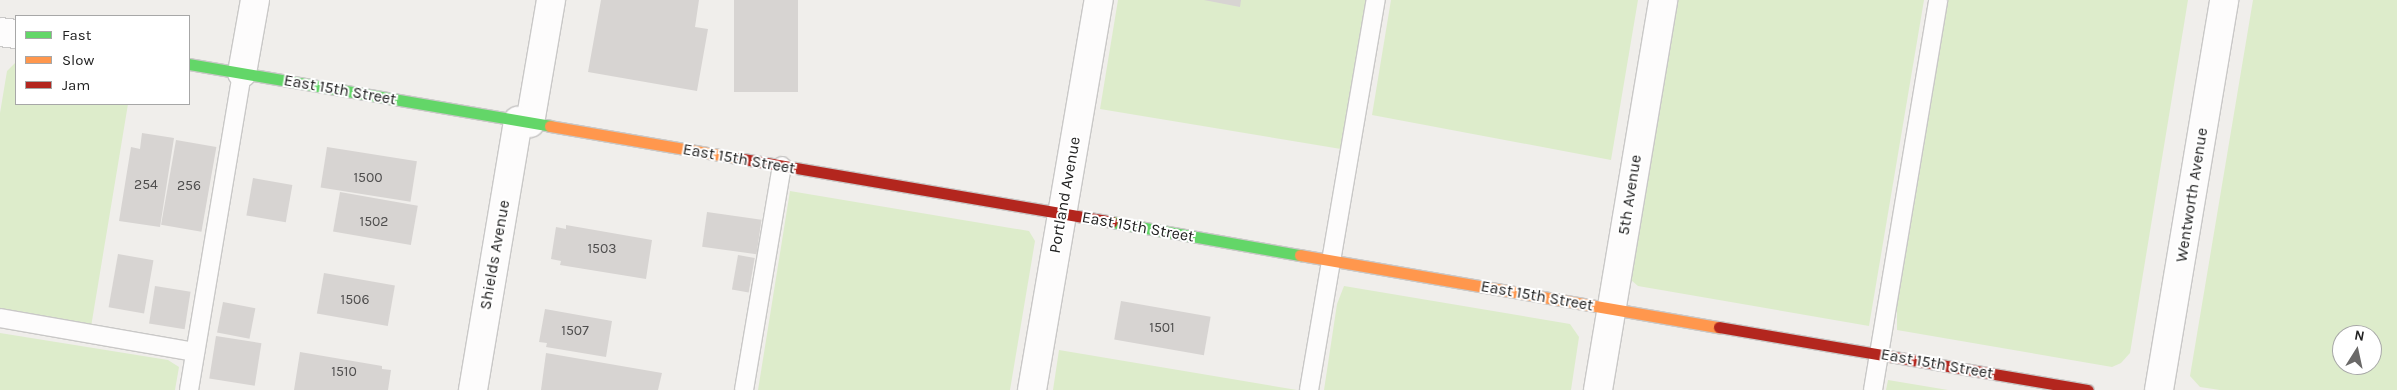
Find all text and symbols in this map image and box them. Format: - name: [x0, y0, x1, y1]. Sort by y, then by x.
- legend: [15, 15, 190, 105]
- text: Fast: [62, 26, 91, 44]
- text: Slow: [62, 51, 94, 69]
- street label: East 15th Street: [282, 71, 398, 109]
- text: Jam: [62, 76, 90, 94]
- street label: Wentworth Avenue: [2172, 126, 2212, 264]
- street label: Portland Avenue: [1045, 135, 1085, 255]
- street label: East 15th Street: [681, 140, 797, 178]
- street label: 5th Avenue: [1614, 153, 1646, 237]
- house number: 1500: [353, 170, 383, 186]
- house number: 254: [134, 177, 158, 193]
- house number: 256: [177, 178, 201, 194]
- street label: Shields Avenue: [476, 199, 514, 311]
- street label: East 15th Street: [1080, 208, 1196, 246]
- house number: 1502: [360, 214, 388, 230]
- house number: 1503: [587, 241, 617, 257]
- street label: East 15th Street: [1479, 277, 1595, 315]
- house number: 1506: [341, 292, 369, 308]
- house number: 1501: [1149, 320, 1175, 336]
- house number: 1507: [561, 323, 589, 339]
- north arrow: [2332, 325, 2382, 375]
- text: N: [2353, 326, 2366, 345]
- street label: East 15th Street: [1879, 345, 1995, 383]
- house number: 1510: [331, 364, 357, 380]

